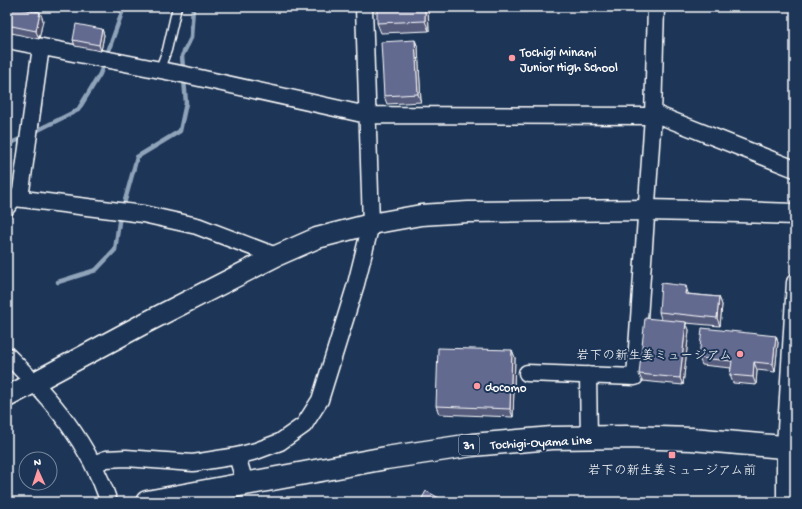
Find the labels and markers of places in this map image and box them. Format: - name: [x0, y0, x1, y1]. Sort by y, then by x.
- place label: Tochigi Minami Junior High School: [519, 46, 618, 76]
- marker: Tochigi Minami Junior High School: [507, 53, 517, 63]
- place label: 岩下の新生姜ミュージアム: [576, 348, 732, 364]
- marker: 岩下の新生姜ミュージアム: [735, 349, 745, 359]
- marker: docomo: [472, 381, 482, 391]
- place label: docomo: [485, 381, 527, 396]
- marker: 岩下の新生姜ミュージアム前: [667, 450, 677, 460]
- place label: 岩下の新生姜ミュージアム前: [588, 463, 756, 479]

